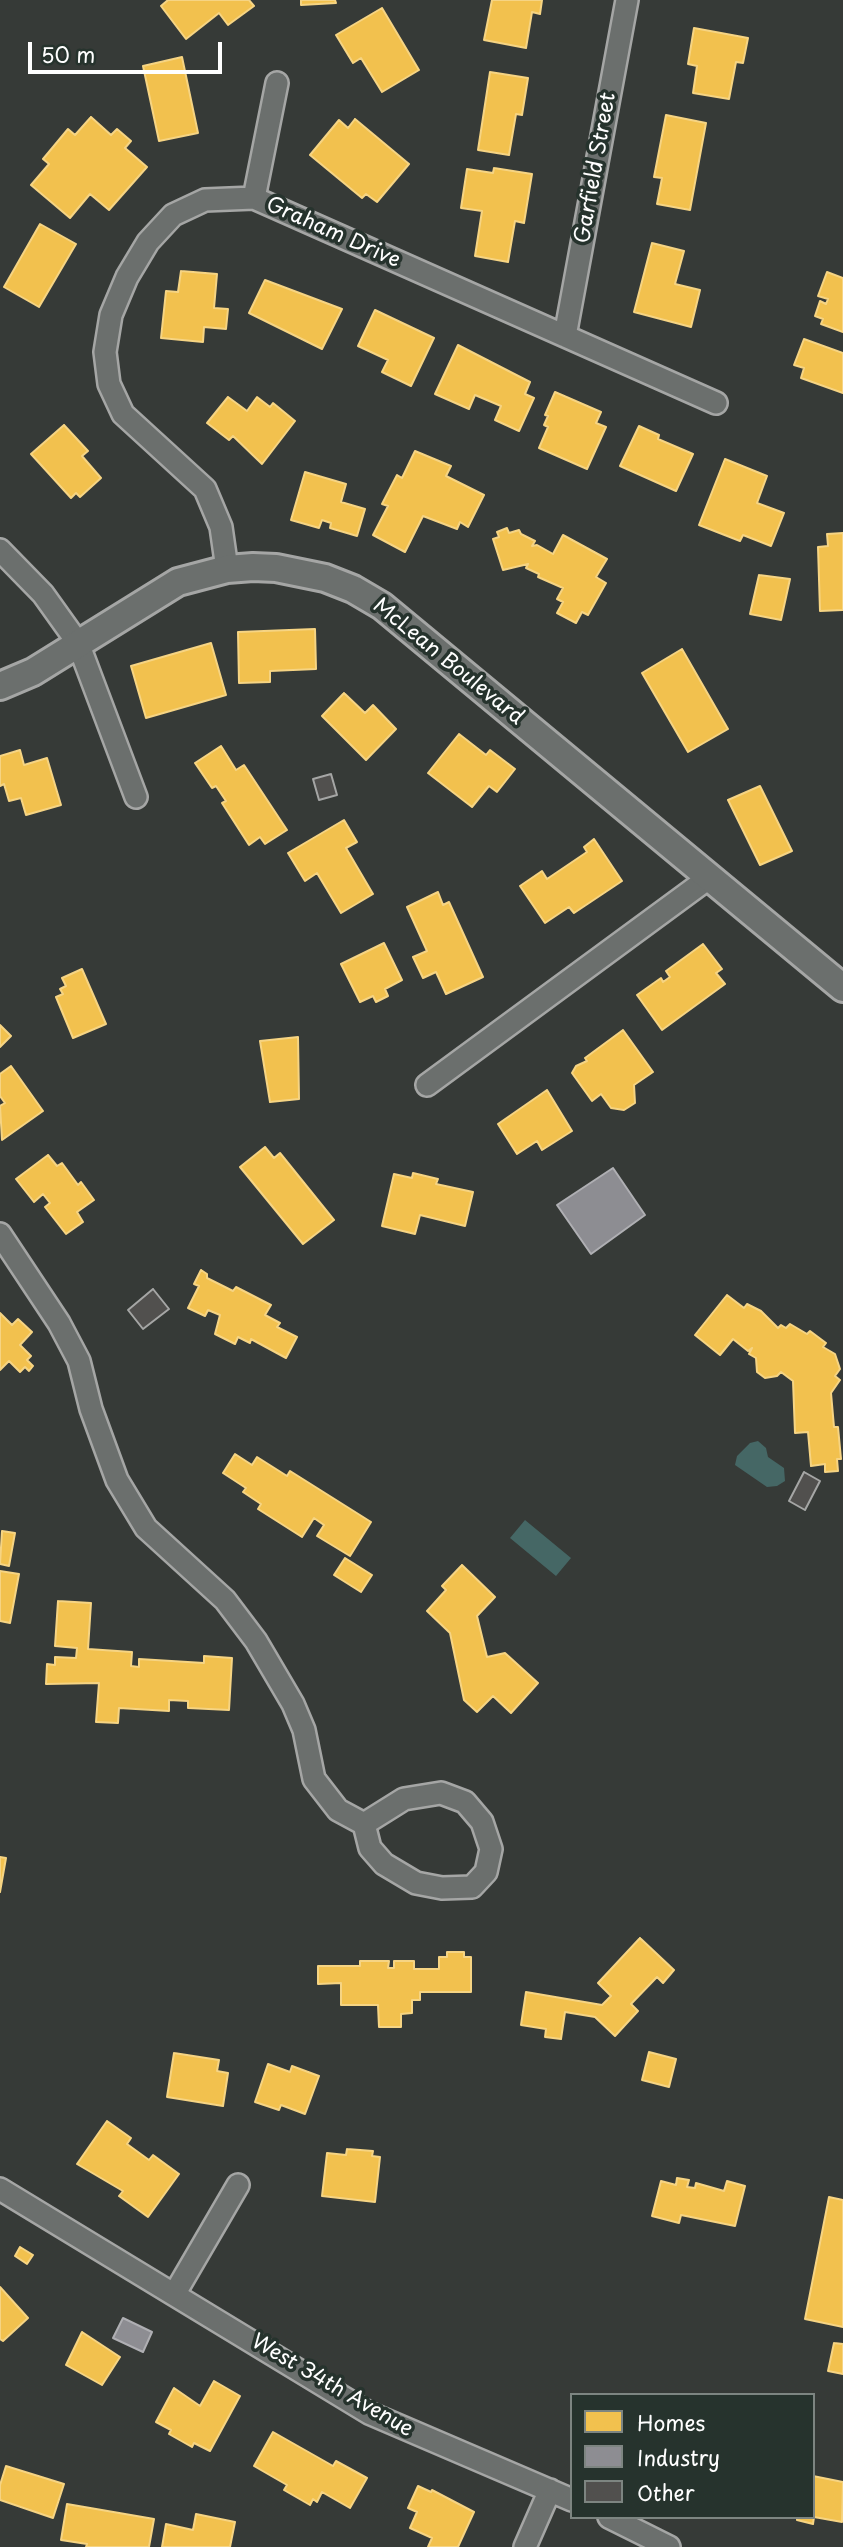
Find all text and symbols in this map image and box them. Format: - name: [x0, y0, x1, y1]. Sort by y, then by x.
- scale bar: [32, 28, 226, 72]
- text: 50 m: [41, 38, 95, 70]
- street label: Garfield Street: [570, 91, 622, 245]
- street label: Graham Drive: [262, 192, 404, 274]
- street label: McLean Boulevard: [367, 593, 529, 731]
- street label: West 34th Avenue: [247, 2329, 417, 2443]
- legend: [570, 2393, 815, 2519]
- text: Homes: [637, 2406, 705, 2438]
- text: Industry: [637, 2441, 720, 2473]
- text: Other: [637, 2476, 695, 2508]

